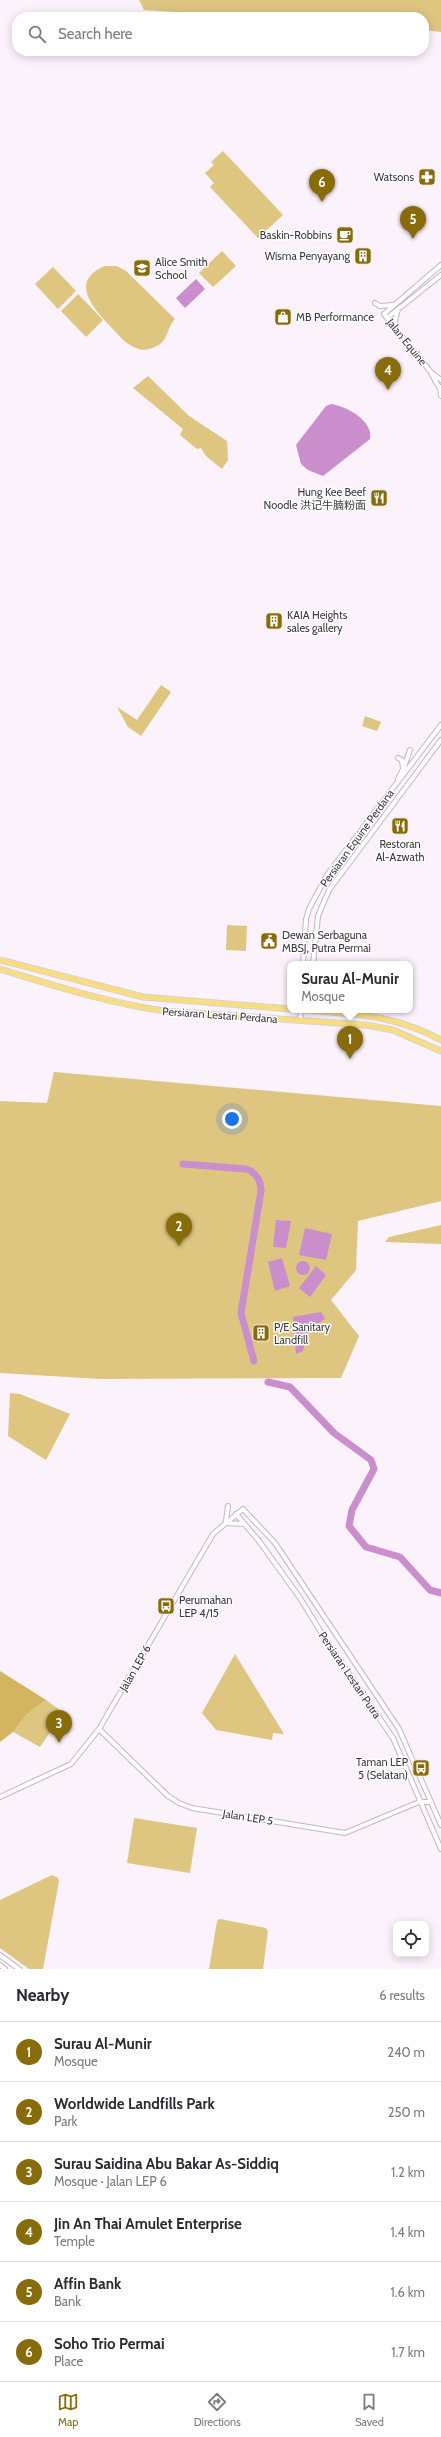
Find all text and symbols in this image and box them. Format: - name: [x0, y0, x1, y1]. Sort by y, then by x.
- search box: [12, 12, 429, 56]
- icon: search: [26, 23, 48, 45]
- text: Search here: [58, 25, 133, 43]
- pharmacy icon: Watsons: [417, 167, 437, 187]
- pin: 6: [309, 169, 335, 202]
- place label: Watsons: [374, 170, 414, 184]
- pin: 5: [400, 206, 426, 239]
- cafe icon: Baskin-Robbins: [335, 225, 355, 245]
- place label: Baskin-Robbins: [260, 228, 332, 242]
- building icon: Wisma Penyayang: [353, 246, 373, 266]
- place label: Wisma Penyayang: [265, 249, 351, 263]
- place label: Alice Smith School: [155, 255, 208, 282]
- school or university icon: Alice Smith School: [132, 258, 152, 278]
- shop icon: MB Performance: [273, 307, 293, 327]
- place label: MB Performance: [296, 310, 374, 324]
- street label: Jalan Equine: [383, 315, 430, 369]
- pin: 4: [375, 357, 401, 390]
- place label: Hung Kee Beef Noodle 洪记牛腩粉面: [264, 485, 366, 512]
- restaurant icon: Hung Kee Beef Noodle 洪记牛腩粉面: [369, 488, 389, 508]
- place label: KAIA Heights sales gallery: [287, 608, 348, 635]
- building icon: KAIA Heights sales gallery: [264, 611, 284, 631]
- street label: Persiaran Equine Perdana: [317, 786, 397, 889]
- restaurant icon: Restoran Al-Azwath: [390, 816, 410, 836]
- place label: Restoran Al-Azwath: [376, 837, 424, 864]
- place label: Dewan Serbaguna MBSJ, Putra Permai: [282, 928, 371, 955]
- public building icon: Dewan Serbaguna MBSJ, Putra Permai: [259, 931, 279, 951]
- popup: [287, 961, 413, 1013]
- text: Surau Al-Munir: [301, 970, 399, 988]
- text: Mosque: [301, 988, 345, 1004]
- street label: Persiaran Lestari Perdana: [162, 1004, 279, 1026]
- pin: 1: [337, 1026, 363, 1059]
- your location: [222, 1109, 242, 1129]
- pin: 2: [166, 1213, 192, 1246]
- place label: P/E Sanitary Landfill: [274, 1320, 331, 1347]
- building icon: P/E Sanitary Landfill: [251, 1323, 271, 1343]
- place label: Perumahan LEP 4/15: [179, 1593, 232, 1620]
- bus stop icon: Perumahan LEP 4/15: [156, 1596, 176, 1616]
- street label: Persiaran Lestari Putra: [316, 1629, 385, 1722]
- street label: Jalan LEP 6: [116, 1642, 154, 1694]
- pin: 3: [46, 1710, 72, 1743]
- place label: Taman LEP 5 (Selatan): [356, 1755, 409, 1782]
- bus stop icon: Taman LEP 5 (Selatan): [411, 1758, 431, 1778]
- street label: Jalan LEP 5: [221, 1806, 274, 1828]
- map controls: [393, 1921, 429, 1957]
- button: locate: [393, 1921, 429, 1957]
- text: Nearby: [16, 1985, 69, 2005]
- text: 6 results: [379, 1987, 425, 2003]
- text: Surau Al-Munir: [54, 2035, 152, 2053]
- text: 1: [27, 2044, 31, 2060]
- text: 240 m: [387, 2044, 425, 2060]
- text: Mosque: [54, 2053, 98, 2069]
- text: Worldwide Landfills Park: [54, 2095, 215, 2113]
- text: 2: [26, 2104, 32, 2120]
- text: 250 m: [388, 2104, 425, 2120]
- text: Park: [54, 2113, 77, 2129]
- text: Surau Saidina Abu Bakar As-Siddiq: [54, 2155, 279, 2173]
- text: 3: [25, 2164, 33, 2180]
- text: 1.2 km: [391, 2164, 425, 2180]
- text: Mosque · Jalan LEP 6: [54, 2173, 167, 2189]
- text: Jin An Thai Amulet Enterprise: [54, 2215, 242, 2233]
- text: 4: [25, 2224, 33, 2240]
- text: 1.4 km: [390, 2224, 425, 2240]
- text: Temple: [54, 2233, 95, 2249]
- text: Affin Bank: [54, 2275, 121, 2293]
- text: 5: [26, 2284, 32, 2300]
- text: 1.6 km: [391, 2284, 425, 2300]
- text: Bank: [54, 2293, 81, 2309]
- text: Soho Trio Permai: [54, 2335, 165, 2353]
- text: 6: [25, 2344, 33, 2360]
- text: 1.7 km: [391, 2344, 425, 2360]
- text: Place: [54, 2353, 83, 2369]
- tab: Map: [57, 2391, 79, 2429]
- tab: Directions: [194, 2391, 241, 2429]
- tab: Saved: [355, 2391, 384, 2429]

